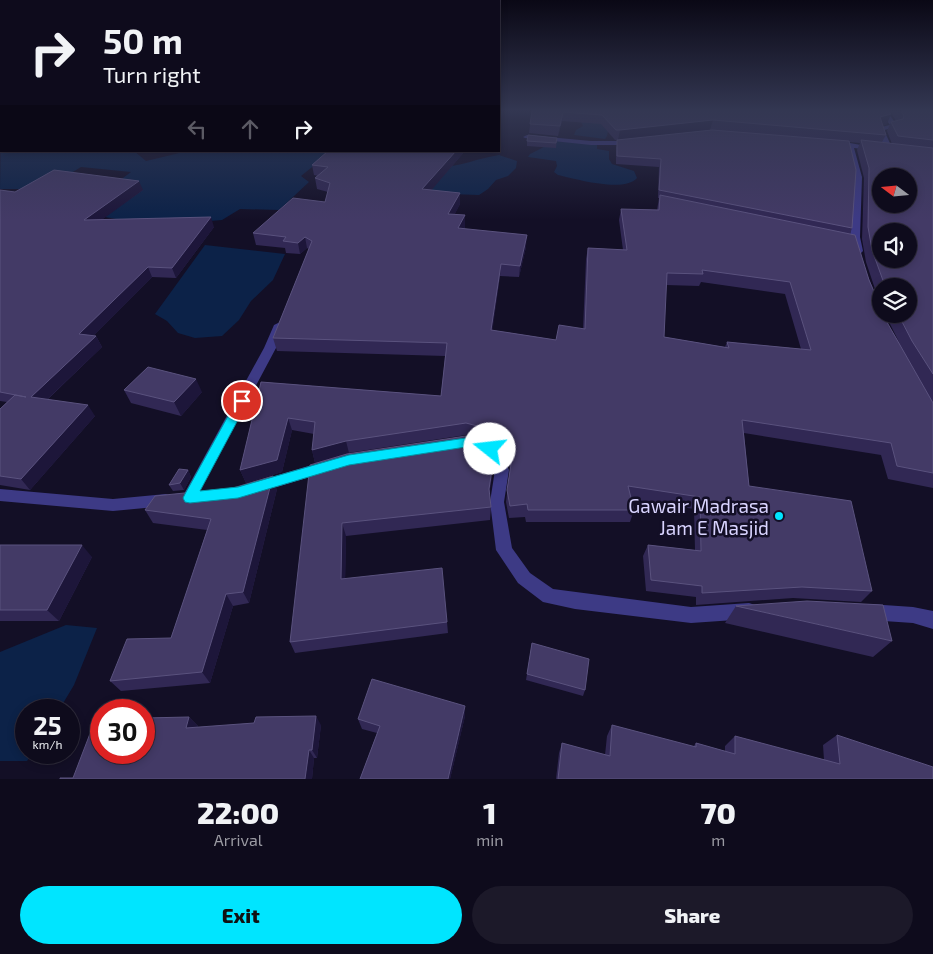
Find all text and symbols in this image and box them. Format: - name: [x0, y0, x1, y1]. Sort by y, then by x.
- text: 50 m: [103, 19, 183, 61]
- icon: right: [20, 20, 85, 85]
- text: Turn right: [103, 61, 201, 87]
- icon: left: [183, 115, 211, 143]
- icon: ahead: [236, 115, 264, 143]
- icon: right: [289, 115, 317, 143]
- north arrow: [872, 168, 918, 212]
- map controls: [872, 168, 917, 323]
- button: sound: [872, 223, 917, 268]
- button: layers: [872, 278, 917, 323]
- pin: [221, 380, 263, 422]
- icon: arrive: [228, 387, 256, 415]
- position arrow: [463, 422, 515, 474]
- place label: Gawair Madrasa Jam E Masjid: [628, 494, 769, 539]
- marker: Gawair Madrasa Jam E Masjid: [773, 510, 785, 522]
- speed limit sign: 30: [90, 699, 155, 764]
- text: 25: [33, 710, 62, 740]
- text: km/h: [33, 737, 62, 751]
- text: 22:00: [197, 794, 279, 830]
- text: 1: [483, 794, 497, 830]
- text: 70: [701, 794, 736, 830]
- text: Arrival: [214, 830, 262, 849]
- text: min: [476, 830, 504, 849]
- text: m: [711, 830, 725, 849]
- button: Exit: [20, 886, 462, 944]
- button: Share: [472, 886, 913, 944]

